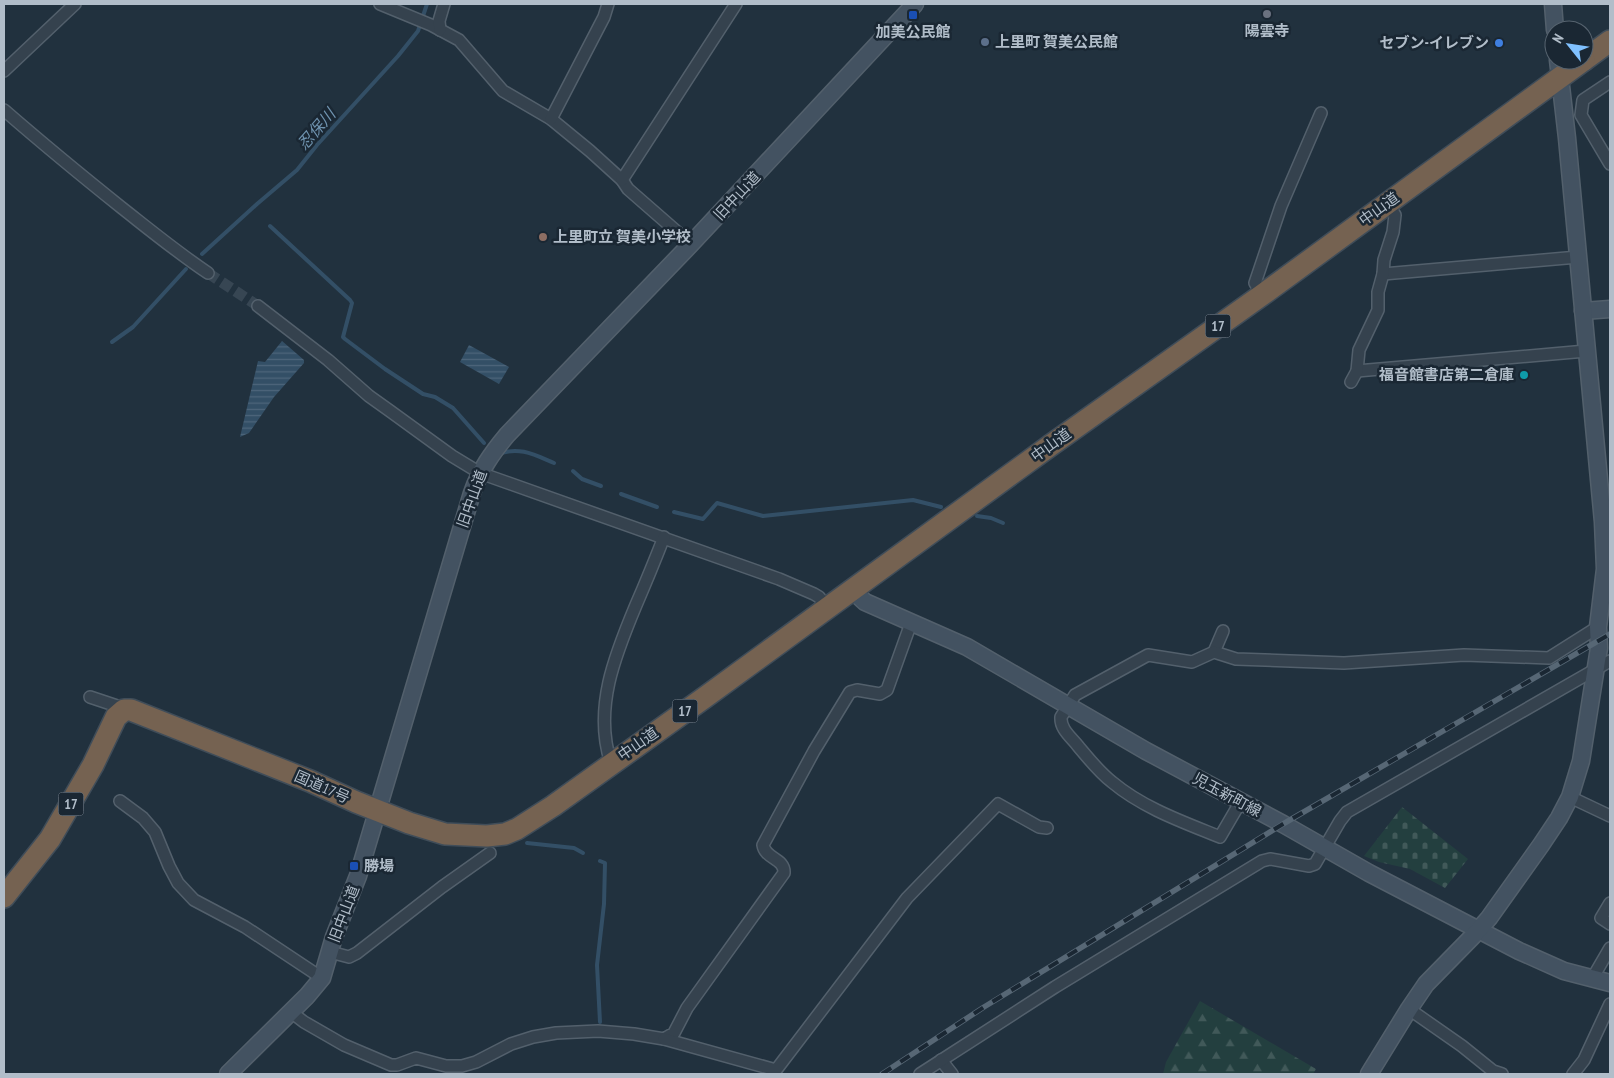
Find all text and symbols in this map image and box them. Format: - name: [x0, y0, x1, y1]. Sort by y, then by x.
- marker: 陽雲寺: [1261, 8, 1273, 20]
- marker: 加美公民館: [907, 9, 919, 21]
- north arrow: [1544, 20, 1594, 70]
- place label: 陽雲寺: [1244, 21, 1290, 40]
- place label: 加美公民館: [875, 22, 951, 41]
- text: N: [1548, 31, 1567, 46]
- place label: 上里町 賀美公民館: [995, 32, 1118, 51]
- place label: セブン-イレブン: [1380, 33, 1489, 52]
- marker: 上里町 賀美公民館: [979, 36, 991, 48]
- marker: セブン-イレブン: [1493, 37, 1505, 49]
- water label: 忍保川: [293, 103, 341, 154]
- street label: 旧中山道: [709, 167, 764, 224]
- street label: 中山道: [1355, 188, 1402, 230]
- place label: 上里町立 賀美小学校: [553, 227, 691, 246]
- marker: 上里町立 賀美小学校: [537, 231, 549, 243]
- road number: 17: [1206, 314, 1230, 338]
- place label: 福音館書店第二倉庫: [1378, 365, 1514, 384]
- marker: 福音館書店第二倉庫: [1518, 369, 1530, 381]
- street label: 中山道: [1027, 424, 1074, 466]
- street label: 旧中山道: [452, 467, 491, 530]
- road number: 17: [672, 699, 698, 722]
- street label: 中山道: [614, 723, 662, 764]
- street label: 国道17号: [292, 766, 353, 807]
- street label: 児玉新町線: [1190, 769, 1265, 821]
- road number: 17: [58, 792, 84, 816]
- place label: 勝場: [364, 856, 394, 875]
- marker: 勝場: [348, 860, 360, 872]
- street label: 旧中山道: [324, 882, 363, 945]

